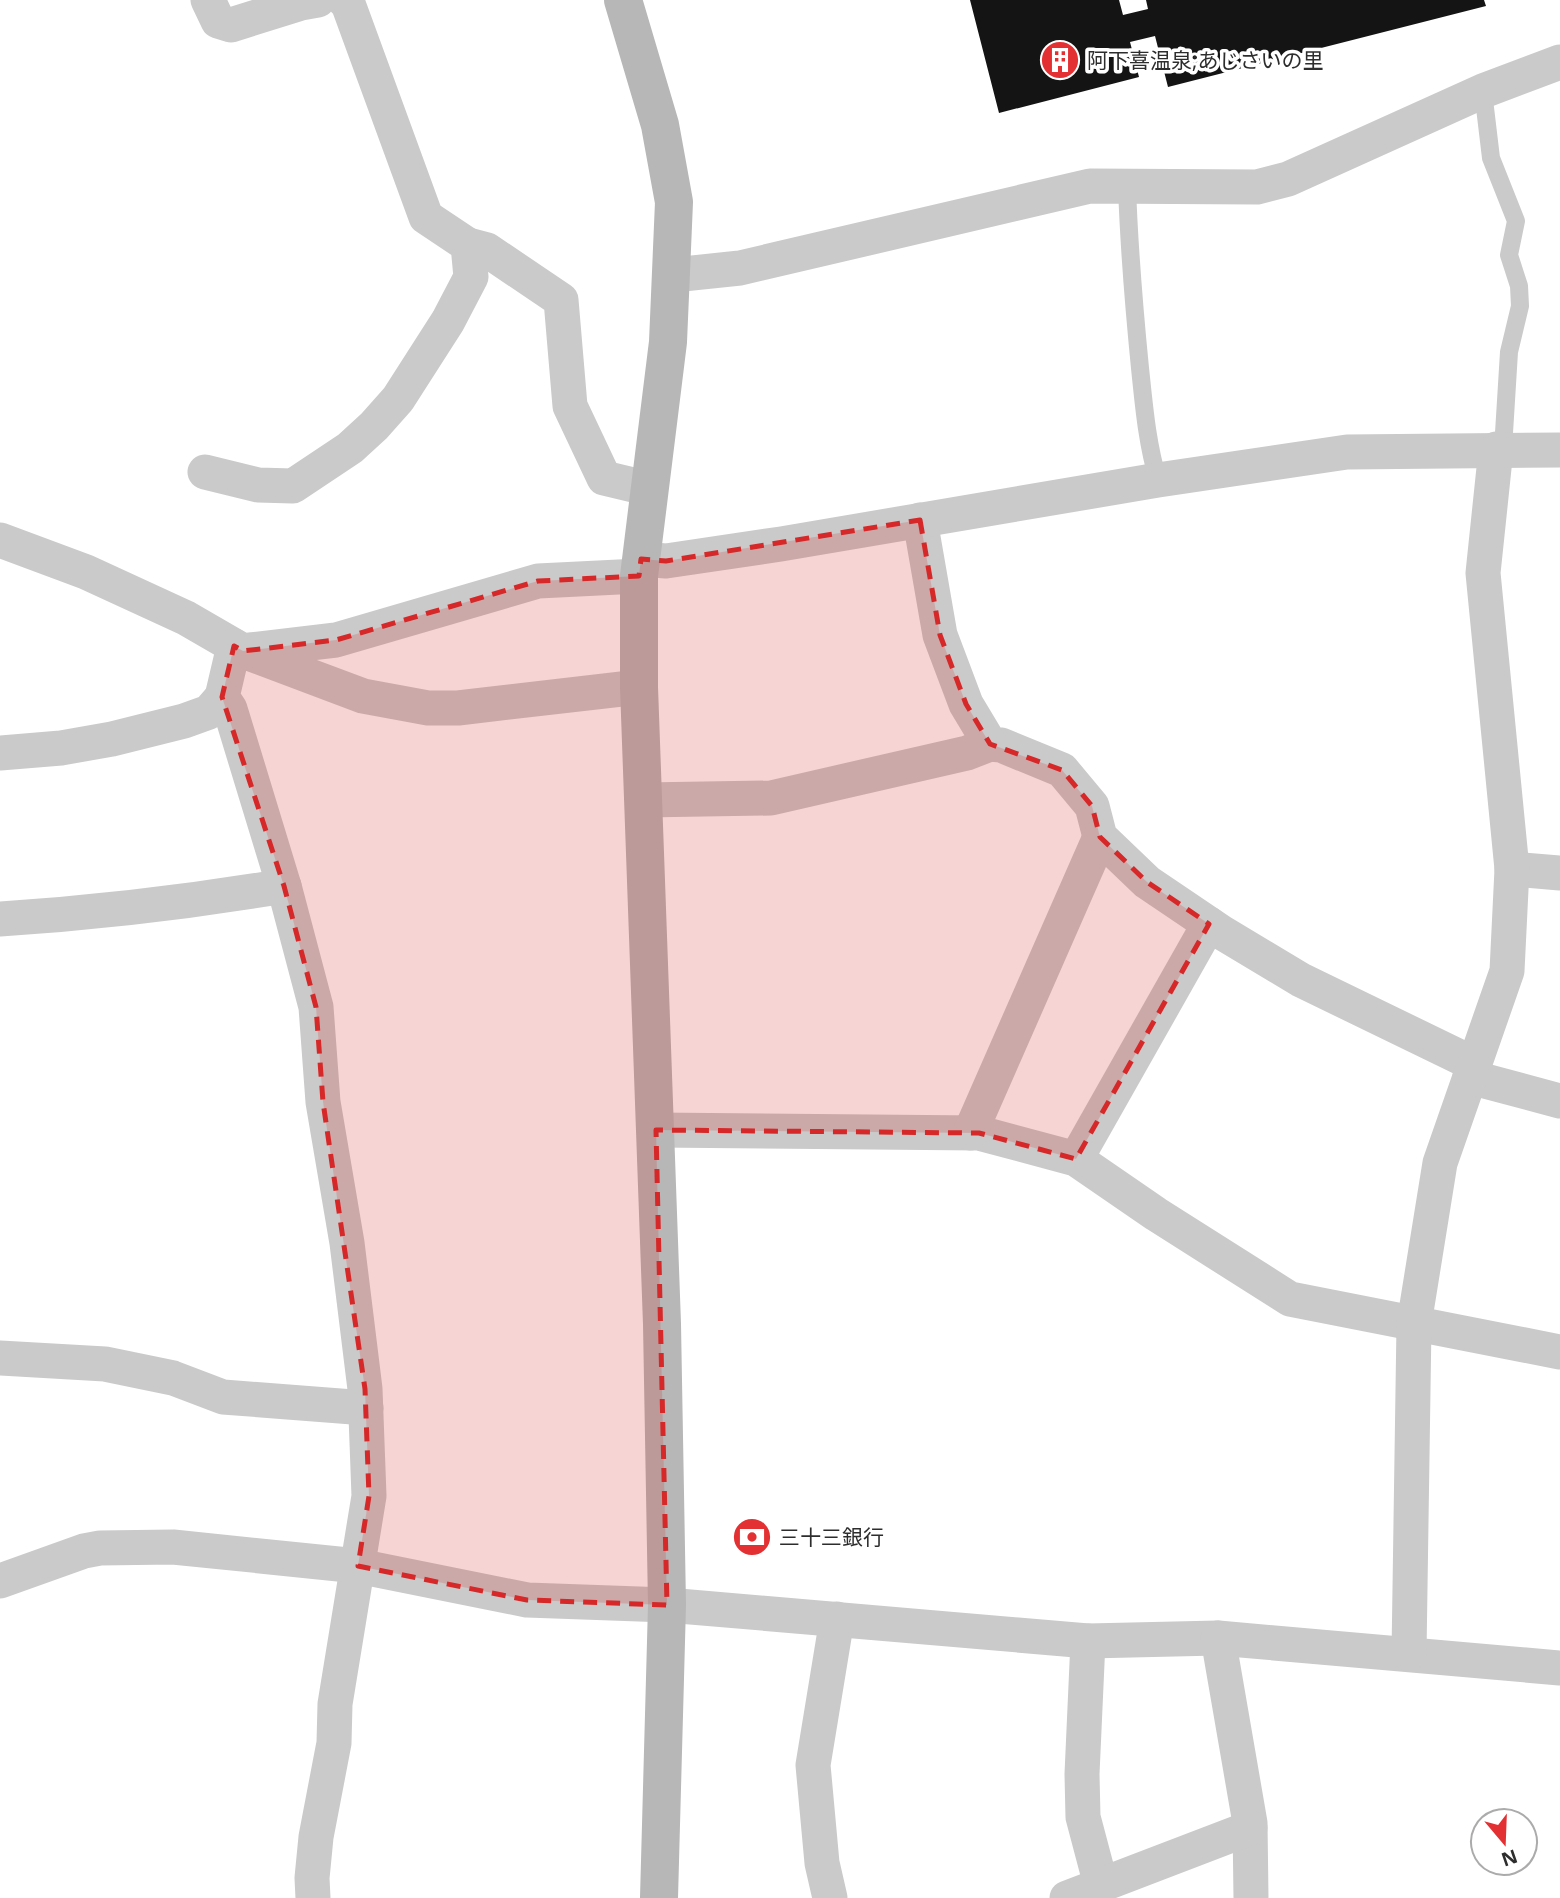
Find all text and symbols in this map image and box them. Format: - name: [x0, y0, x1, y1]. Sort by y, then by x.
- building icon: 阿下喜温泉;あじさいの里: [1039, 39, 1081, 81]
- place label: 阿下喜温泉;あじさいの里: [1087, 46, 1324, 74]
- bank icon: 三十三銀行: [731, 1516, 773, 1558]
- place label: 三十三銀行: [779, 1523, 884, 1551]
- north arrow: [1469, 1807, 1539, 1877]
- text: N: [1498, 1843, 1521, 1873]

